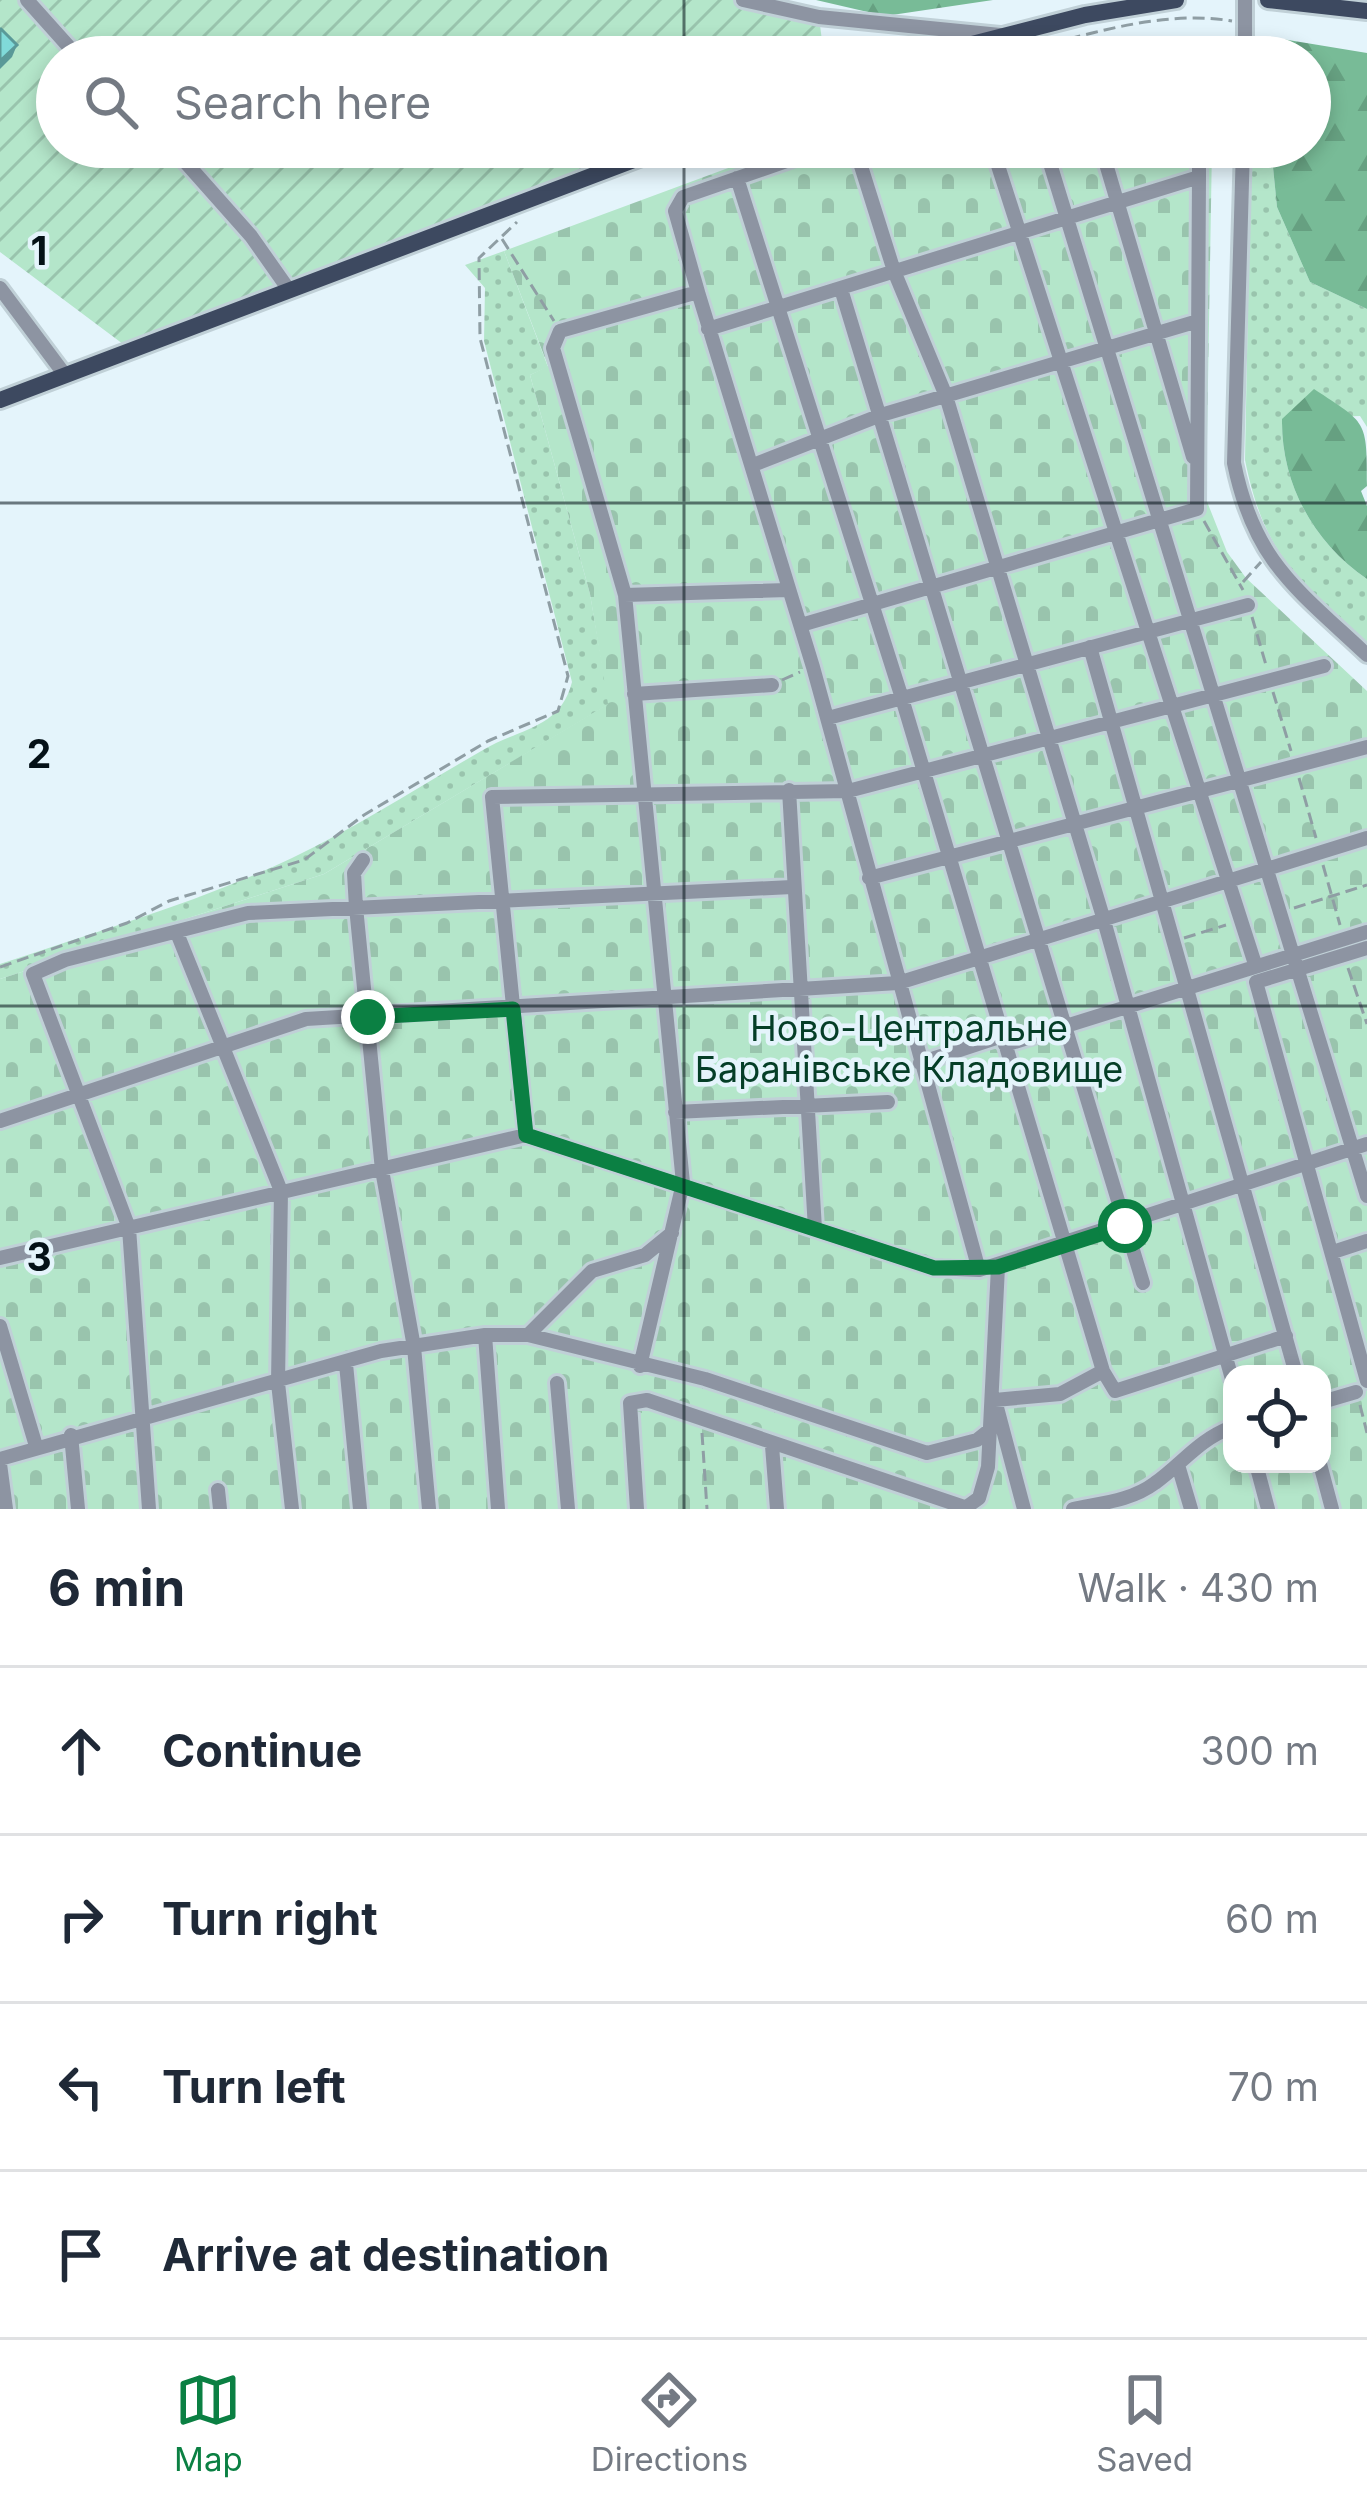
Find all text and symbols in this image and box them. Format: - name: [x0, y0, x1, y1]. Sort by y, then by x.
- search box: [36, 36, 1331, 168]
- icon: search: [78, 69, 144, 135]
- text: Search here: [174, 75, 431, 130]
- text: 1: [31, 227, 47, 274]
- text: 2: [27, 730, 51, 777]
- route end: [341, 990, 395, 1044]
- park label: Ново-Центральне Баранівське Кладовище: [695, 1006, 1123, 1091]
- route start: [1098, 1199, 1152, 1253]
- text: 3: [26, 1233, 52, 1280]
- map controls: [1223, 1365, 1331, 1473]
- button: locate: [1223, 1365, 1331, 1473]
- text: 6 min: [48, 1557, 185, 1618]
- text: Walk · 430 m: [1078, 1564, 1319, 1611]
- icon: ahead: [48, 1718, 114, 1784]
- text: Continue: [162, 1723, 362, 1778]
- text: 300 m: [1201, 1727, 1319, 1774]
- icon: right: [48, 1886, 114, 1952]
- text: Turn right: [162, 1891, 378, 1946]
- text: 60 m: [1225, 1895, 1319, 1942]
- icon: left: [48, 2054, 114, 2120]
- text: Turn left: [162, 2059, 346, 2114]
- text: 70 m: [1228, 2063, 1319, 2110]
- icon: arrive: [48, 2222, 114, 2288]
- text: Arrive at destination: [162, 2227, 609, 2282]
- tab: Map: [174, 2367, 243, 2479]
- tab: Directions: [591, 2367, 748, 2479]
- tab: Saved: [1096, 2367, 1193, 2479]

